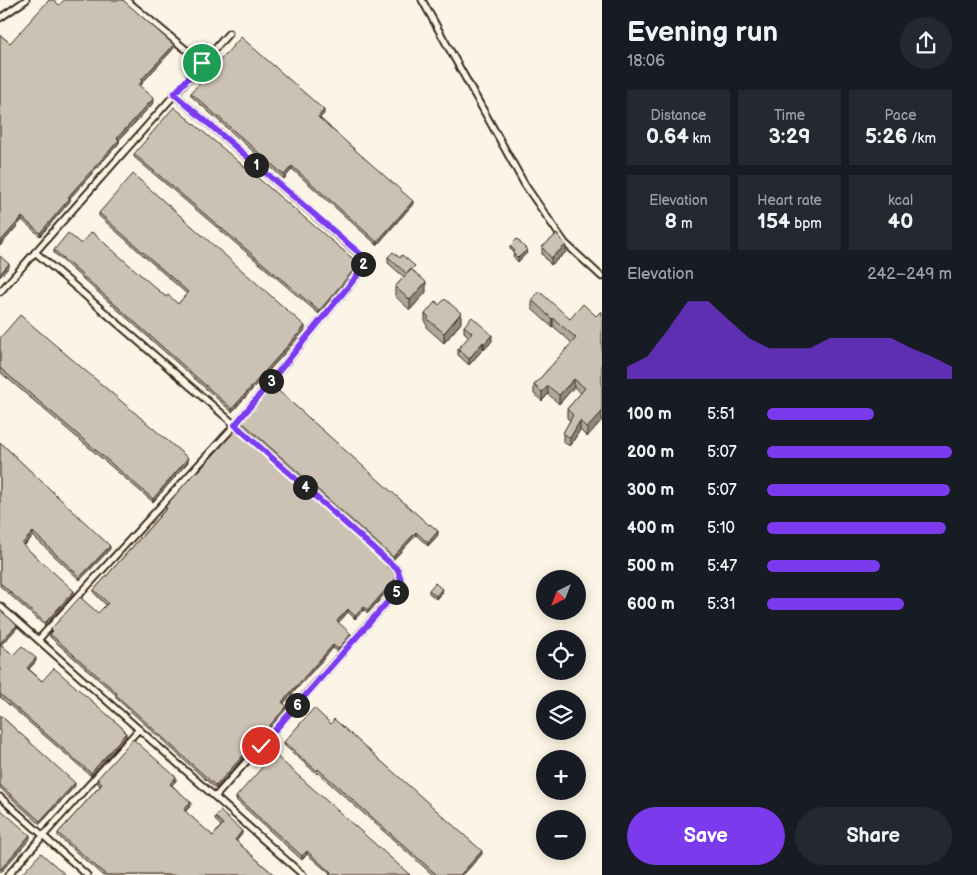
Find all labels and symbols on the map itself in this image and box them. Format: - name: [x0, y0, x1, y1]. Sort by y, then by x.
- pin: [181, 42, 223, 84]
- pin: 1: [244, 152, 268, 178]
- pin: 2: [350, 252, 376, 276]
- pin: 3: [258, 368, 284, 394]
- pin: 4: [292, 474, 318, 500]
- north arrow: [536, 570, 586, 620]
- pin: 5: [384, 580, 408, 604]
- pin: 6: [284, 692, 310, 718]
- pin: [240, 725, 282, 767]

